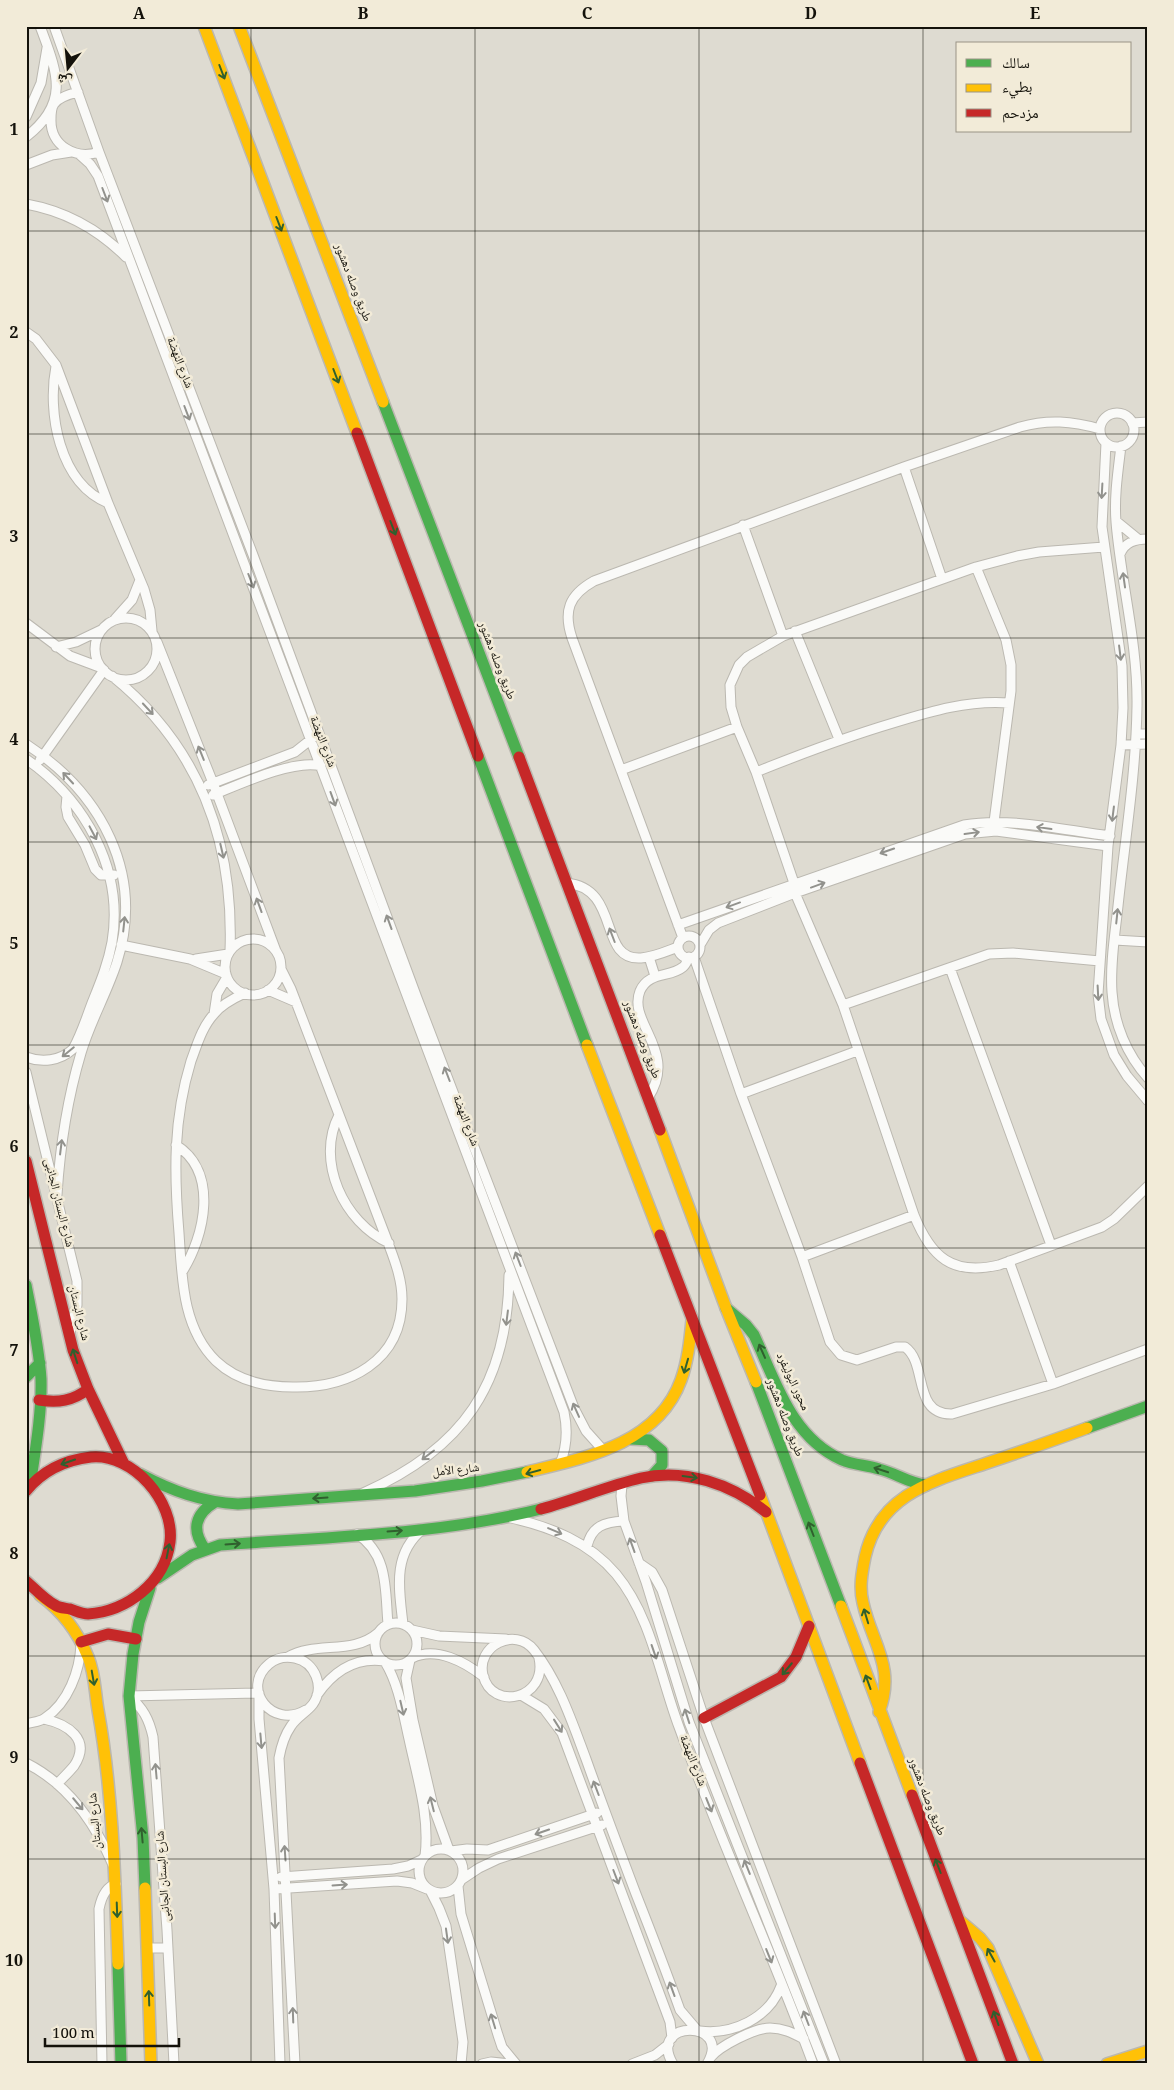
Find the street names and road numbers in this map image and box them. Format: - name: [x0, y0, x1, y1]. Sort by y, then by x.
- street label: طريق وصله دهشور: [327, 240, 377, 325]
- street label: شارع النهضة: [160, 334, 198, 392]
- street label: طريق وصله دهشور: [471, 618, 521, 703]
- street label: شارع النهضة: [303, 713, 341, 771]
- street label: طريق وصله دهشور: [616, 997, 666, 1082]
- street label: شارع النهضة: [446, 1092, 484, 1150]
- street label: شارع البستان الجانبى: [37, 1156, 79, 1250]
- street label: شارع البستان: [61, 1283, 95, 1343]
- street label: محور البوليفرد: [769, 1349, 815, 1415]
- street label: طريق وصله دهشور: [759, 1375, 809, 1460]
- street label: شارع الأمل: [431, 1458, 481, 1484]
- street label: شارع النهضة: [672, 1732, 712, 1790]
- street label: طريق وصله دهشور: [901, 1754, 951, 1839]
- street label: شارع البستان: [83, 1792, 109, 1850]
- street label: شارع البستان الجانبى: [150, 1830, 178, 1922]

